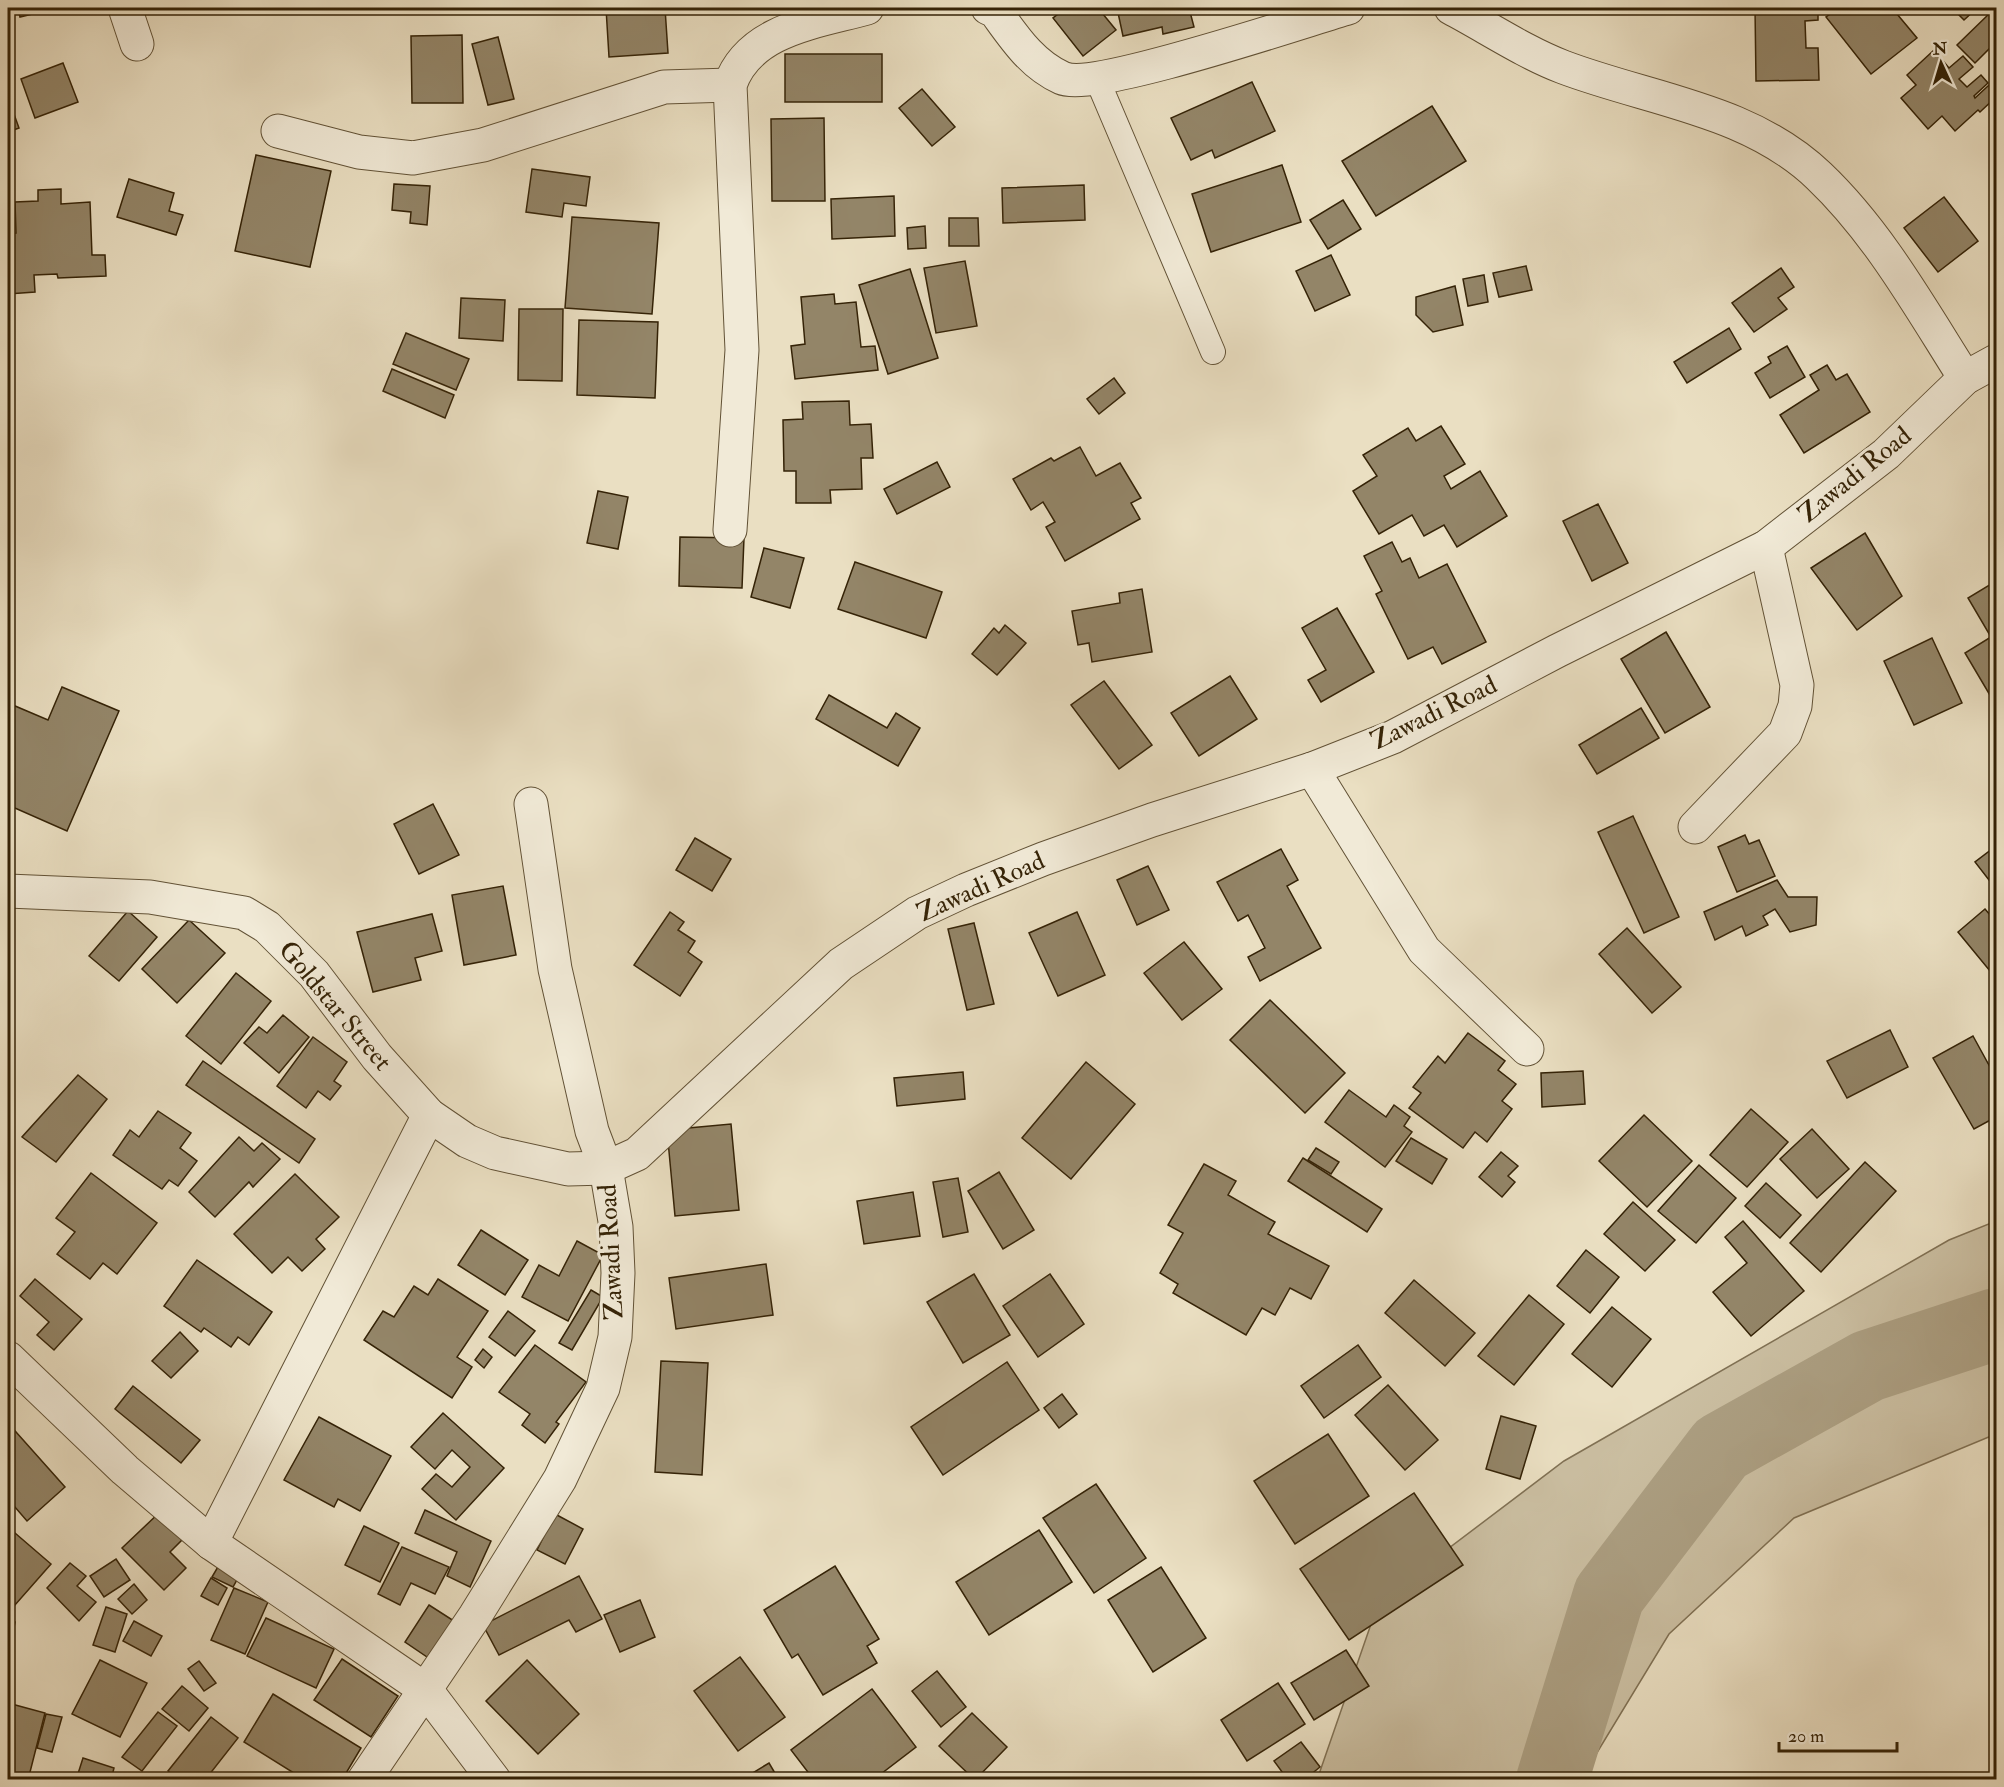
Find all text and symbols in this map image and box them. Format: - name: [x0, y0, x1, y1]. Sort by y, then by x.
- north arrow: [1911, 33, 1971, 93]
- text: N: [1931, 39, 1949, 60]
- street label: Zawadi Road: [1792, 420, 1918, 530]
- street label: Zawadi Road: [1366, 669, 1502, 757]
- street label: Zawadi Road: [912, 845, 1050, 929]
- street label: Goldstar Street: [271, 935, 399, 1077]
- street label: Zawadi Road: [591, 1183, 631, 1321]
- scale bar: [1779, 1715, 1898, 1753]
- text: 20 m: [1788, 1725, 1824, 1748]

